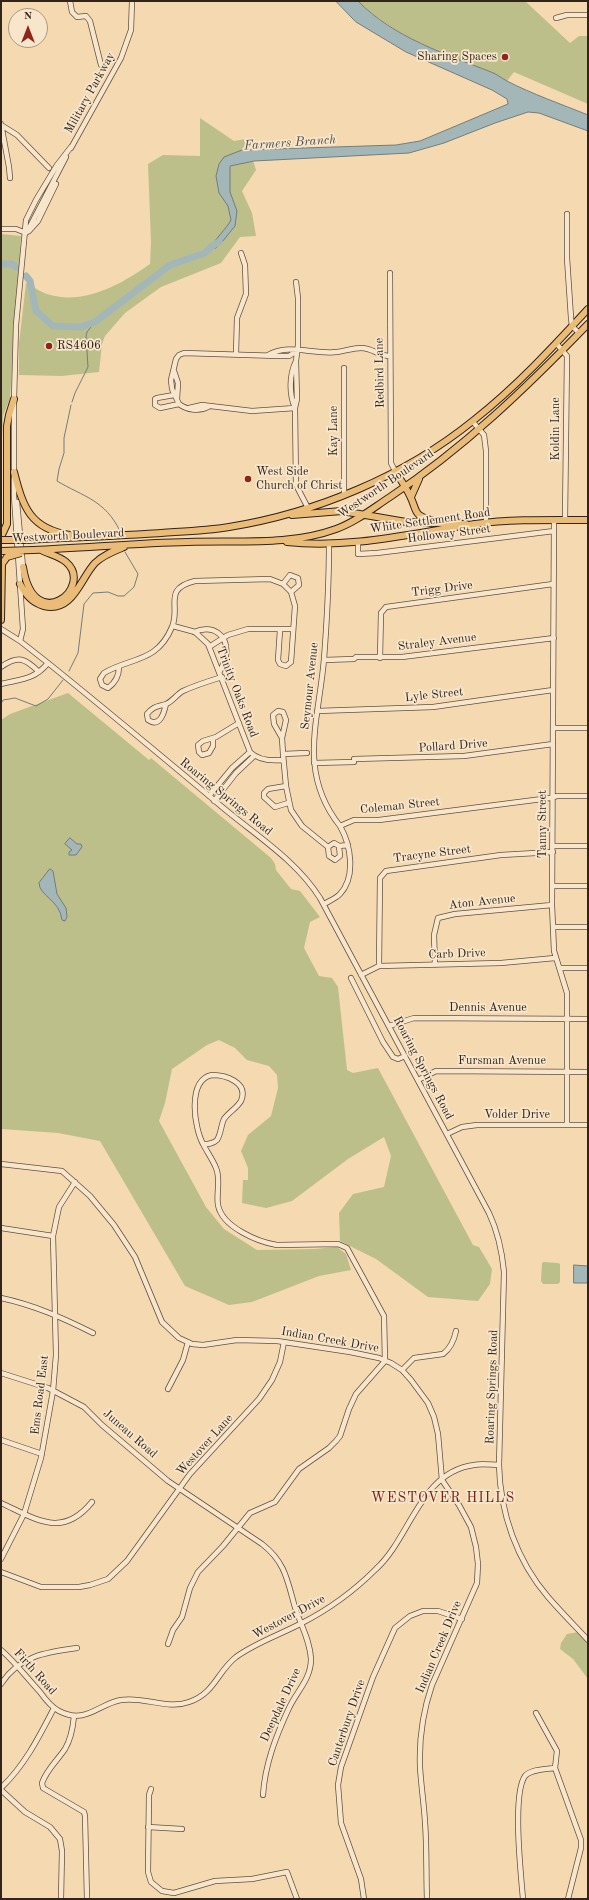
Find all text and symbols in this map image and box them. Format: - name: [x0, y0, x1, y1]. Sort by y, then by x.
- north arrow: [8, 8, 48, 48]
- text: N: [24, 11, 32, 22]
- street label: Military Parkway: [62, 50, 118, 136]
- place label: Sharing Spaces: [417, 50, 497, 64]
- marker: Sharing Spaces: [500, 52, 510, 62]
- water label: Farmers Branch: [243, 132, 337, 154]
- street label: Redbird Lane: [372, 338, 388, 408]
- place label: RS4606: [57, 339, 101, 353]
- marker: RS4606: [44, 341, 54, 351]
- street label: Koldin Lane: [549, 397, 563, 461]
- street label: Kay Lane: [327, 406, 341, 456]
- street label: Westworth Boulevard: [335, 446, 437, 522]
- place label: West Side Church of Christ: [256, 465, 342, 493]
- marker: West Side Church of Christ: [243, 474, 253, 484]
- street label: White Settlement Road: [369, 505, 491, 537]
- street label: Holloway Street: [407, 522, 491, 546]
- street label: Westworth Boulevard: [11, 526, 125, 546]
- street label: Trigg Drive: [410, 578, 474, 600]
- street label: Straley Avenue: [397, 630, 477, 654]
- street label: Seymour Avenue: [298, 642, 322, 730]
- street label: Trinity Oaks Road: [213, 644, 261, 740]
- street label: Lyle Street: [404, 685, 464, 705]
- street label: Pollard Drive: [418, 736, 488, 756]
- street label: Roaring Springs Road: [177, 755, 275, 839]
- street label: Tanny Street: [536, 790, 550, 858]
- street label: Coleman Street: [360, 795, 440, 817]
- street label: Tracyne Street: [392, 842, 472, 866]
- street label: Aton Avenue: [448, 891, 516, 913]
- street label: Carb Drive: [428, 946, 486, 962]
- street label: Dennis Avenue: [449, 1001, 527, 1015]
- street label: Roaring Springs Road: [390, 1014, 456, 1122]
- street label: Fursman Avenue: [458, 1054, 546, 1068]
- street label: Volder Drive: [484, 1108, 550, 1122]
- street label: Indian Creek Drive: [280, 1324, 380, 1356]
- street label: Roaring Springs Road: [483, 1329, 501, 1445]
- street label: Ems Road East: [28, 1354, 52, 1436]
- street label: Juneau Road: [100, 1406, 160, 1462]
- street label: Westover Lane: [174, 1411, 236, 1479]
- district label: WESTOVER HILLS: [371, 1490, 515, 1506]
- street label: Westover Drive: [250, 1592, 328, 1642]
- street label: Indian Creek Drive: [413, 1599, 465, 1695]
- street label: Firth Road: [11, 1646, 59, 1698]
- street label: Deepdale Drive: [258, 1666, 304, 1744]
- street label: Canterbury Drive: [325, 1678, 369, 1768]

